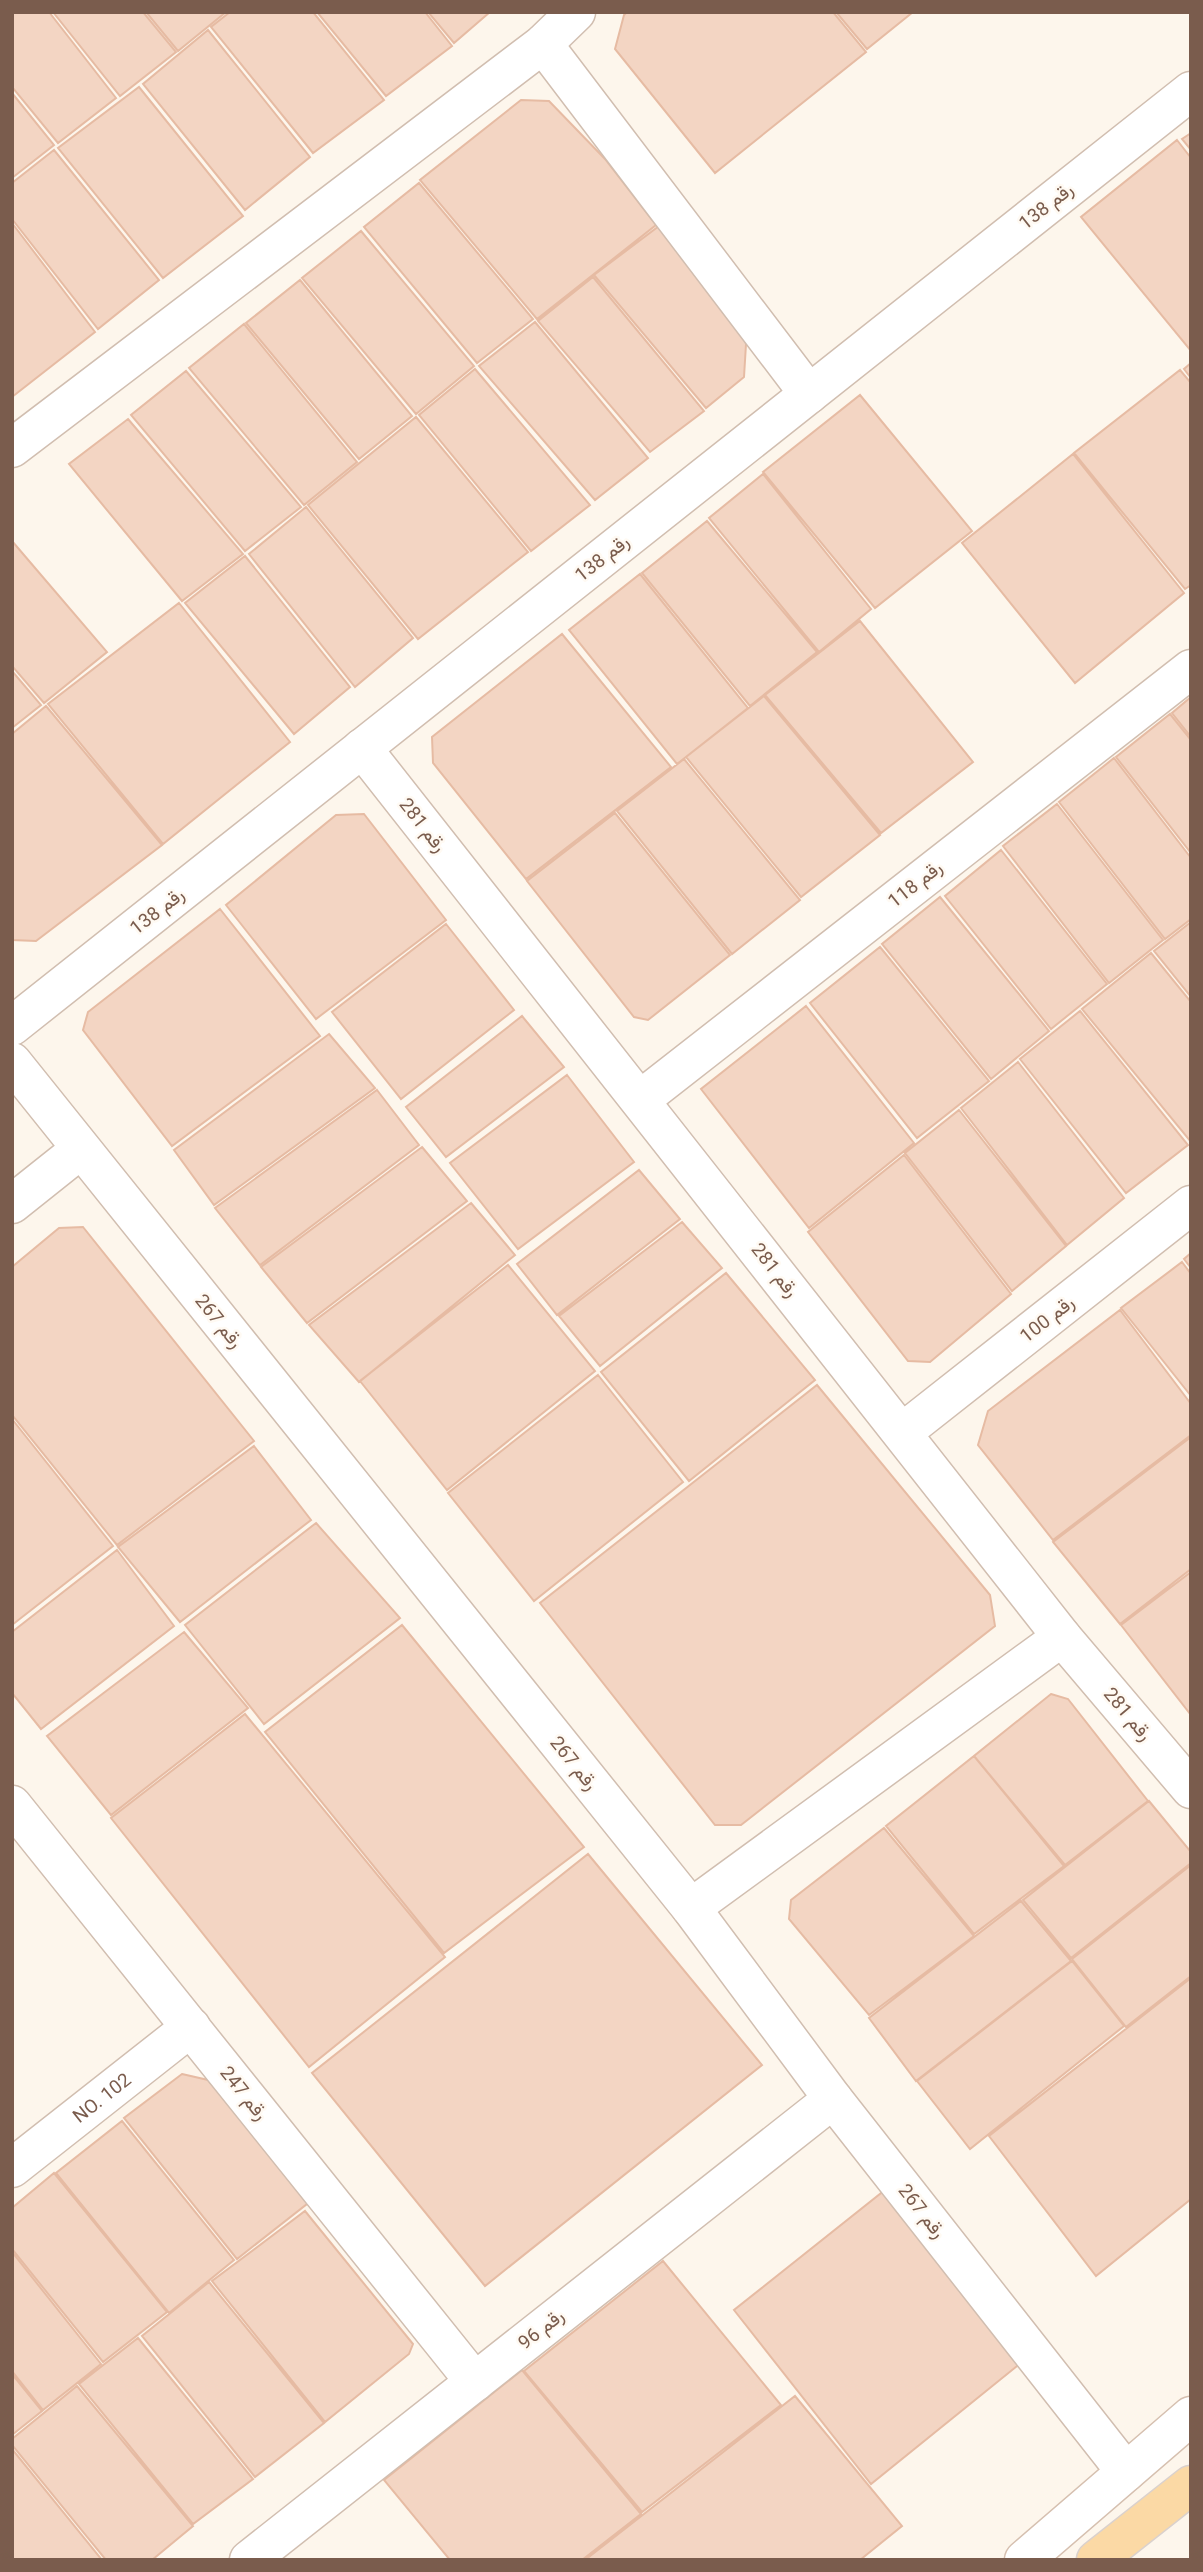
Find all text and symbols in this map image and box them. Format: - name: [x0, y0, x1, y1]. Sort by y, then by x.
- street label: رقم 138: [1014, 178, 1078, 235]
- street label: رقم 138: [570, 530, 634, 587]
- street label: رقم 281: [394, 793, 451, 857]
- street label: رقم 118: [883, 856, 947, 913]
- street label: رقم 138: [125, 883, 189, 940]
- street label: رقم 281: [746, 1238, 803, 1302]
- street label: رقم 267: [190, 1289, 248, 1353]
- street label: رقم 100: [1015, 1291, 1079, 1348]
- street label: رقم 281: [1098, 1683, 1157, 1746]
- street label: رقم 267: [545, 1731, 603, 1795]
- street label: رقم 247: [215, 2061, 273, 2125]
- street label: NO. 102: [68, 2068, 135, 2127]
- street label: رقم 267: [893, 2179, 950, 2243]
- street label: رقم 96: [513, 2304, 569, 2355]

